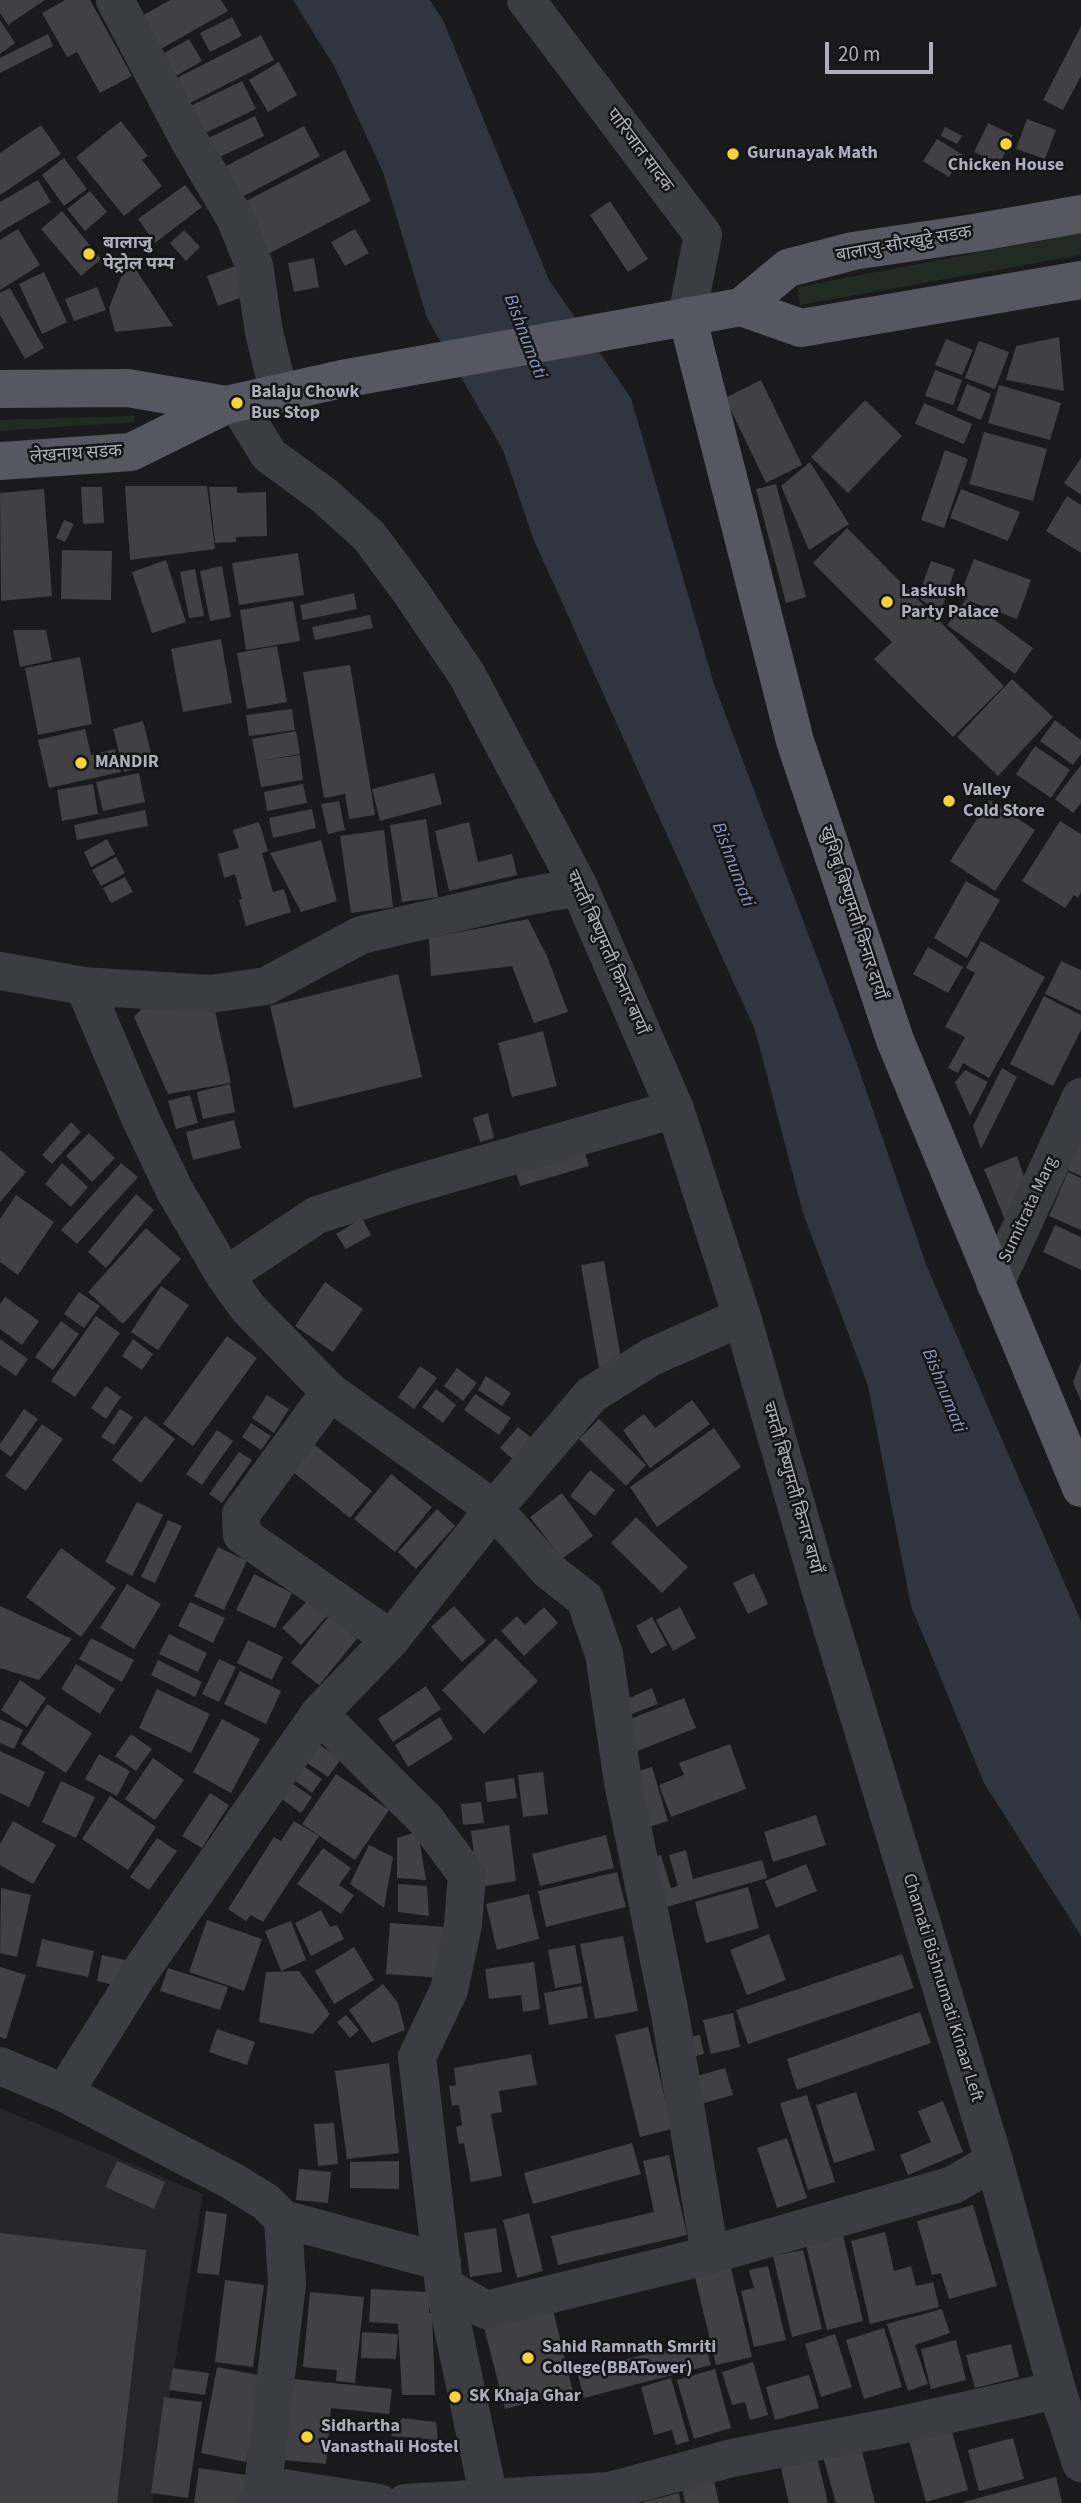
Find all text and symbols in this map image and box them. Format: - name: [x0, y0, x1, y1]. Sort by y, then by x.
- scale bar: [829, 28, 937, 72]
- text: 20 m: [838, 39, 880, 69]
- street label: पारिजात सादक: [601, 105, 677, 197]
- marker: Chicken House: [998, 136, 1014, 152]
- place label: Gurunayak Math: [747, 143, 878, 165]
- marker: Gurunayak Math: [725, 146, 741, 162]
- place label: Chicken House: [948, 155, 1064, 177]
- street label: बालाजु-सौरखुट्टे सडक: [834, 222, 974, 268]
- place label: बालाजु पेट्रोल पम्प: [103, 233, 174, 276]
- marker: बालाजु पेट्रोल पम्प: [81, 246, 97, 262]
- water label: Bishnumati: [497, 291, 551, 383]
- place label: Balaju Chowk Bus Stop: [251, 382, 359, 424]
- marker: Balaju Chowk Bus Stop: [229, 395, 245, 411]
- street label: लेखनाथ सडक: [29, 441, 123, 469]
- place label: Laskush Party Palace: [901, 581, 999, 624]
- marker: Laskush Party Palace: [879, 594, 895, 610]
- place label: MANDIR: [95, 752, 159, 774]
- marker: MANDIR: [73, 755, 89, 771]
- place label: Valley Cold Store: [963, 780, 1045, 822]
- marker: Valley Cold Store: [941, 793, 957, 809]
- water label: Bishnumati: [705, 819, 759, 911]
- street label: खुशिबु बिष्णुमती किनार दायाँ: [814, 823, 890, 1003]
- street label: चमती बिष्णुमती किनार बायाँ: [560, 867, 652, 1039]
- street label: Sumitrata Marg: [995, 1153, 1063, 1267]
- water label: Bishnumati: [916, 1346, 970, 1436]
- street label: चमती बिष्णुमती किनार बायाँ: [756, 1400, 826, 1576]
- street label: Chamati Bishnumati Kinaar Left: [897, 1871, 987, 2105]
- place label: Sahid Ramnath Smriti College(BBATower): [542, 2337, 716, 2380]
- marker: Sahid Ramnath Smriti College(BBATower): [520, 2350, 536, 2366]
- place label: SK Khaja Ghar: [469, 2386, 581, 2408]
- marker: SK Khaja Ghar: [447, 2389, 463, 2405]
- place label: Sidhartha Vanasthali Hostel: [321, 2416, 458, 2458]
- marker: Sidhartha Vanasthali Hostel: [299, 2429, 315, 2445]

